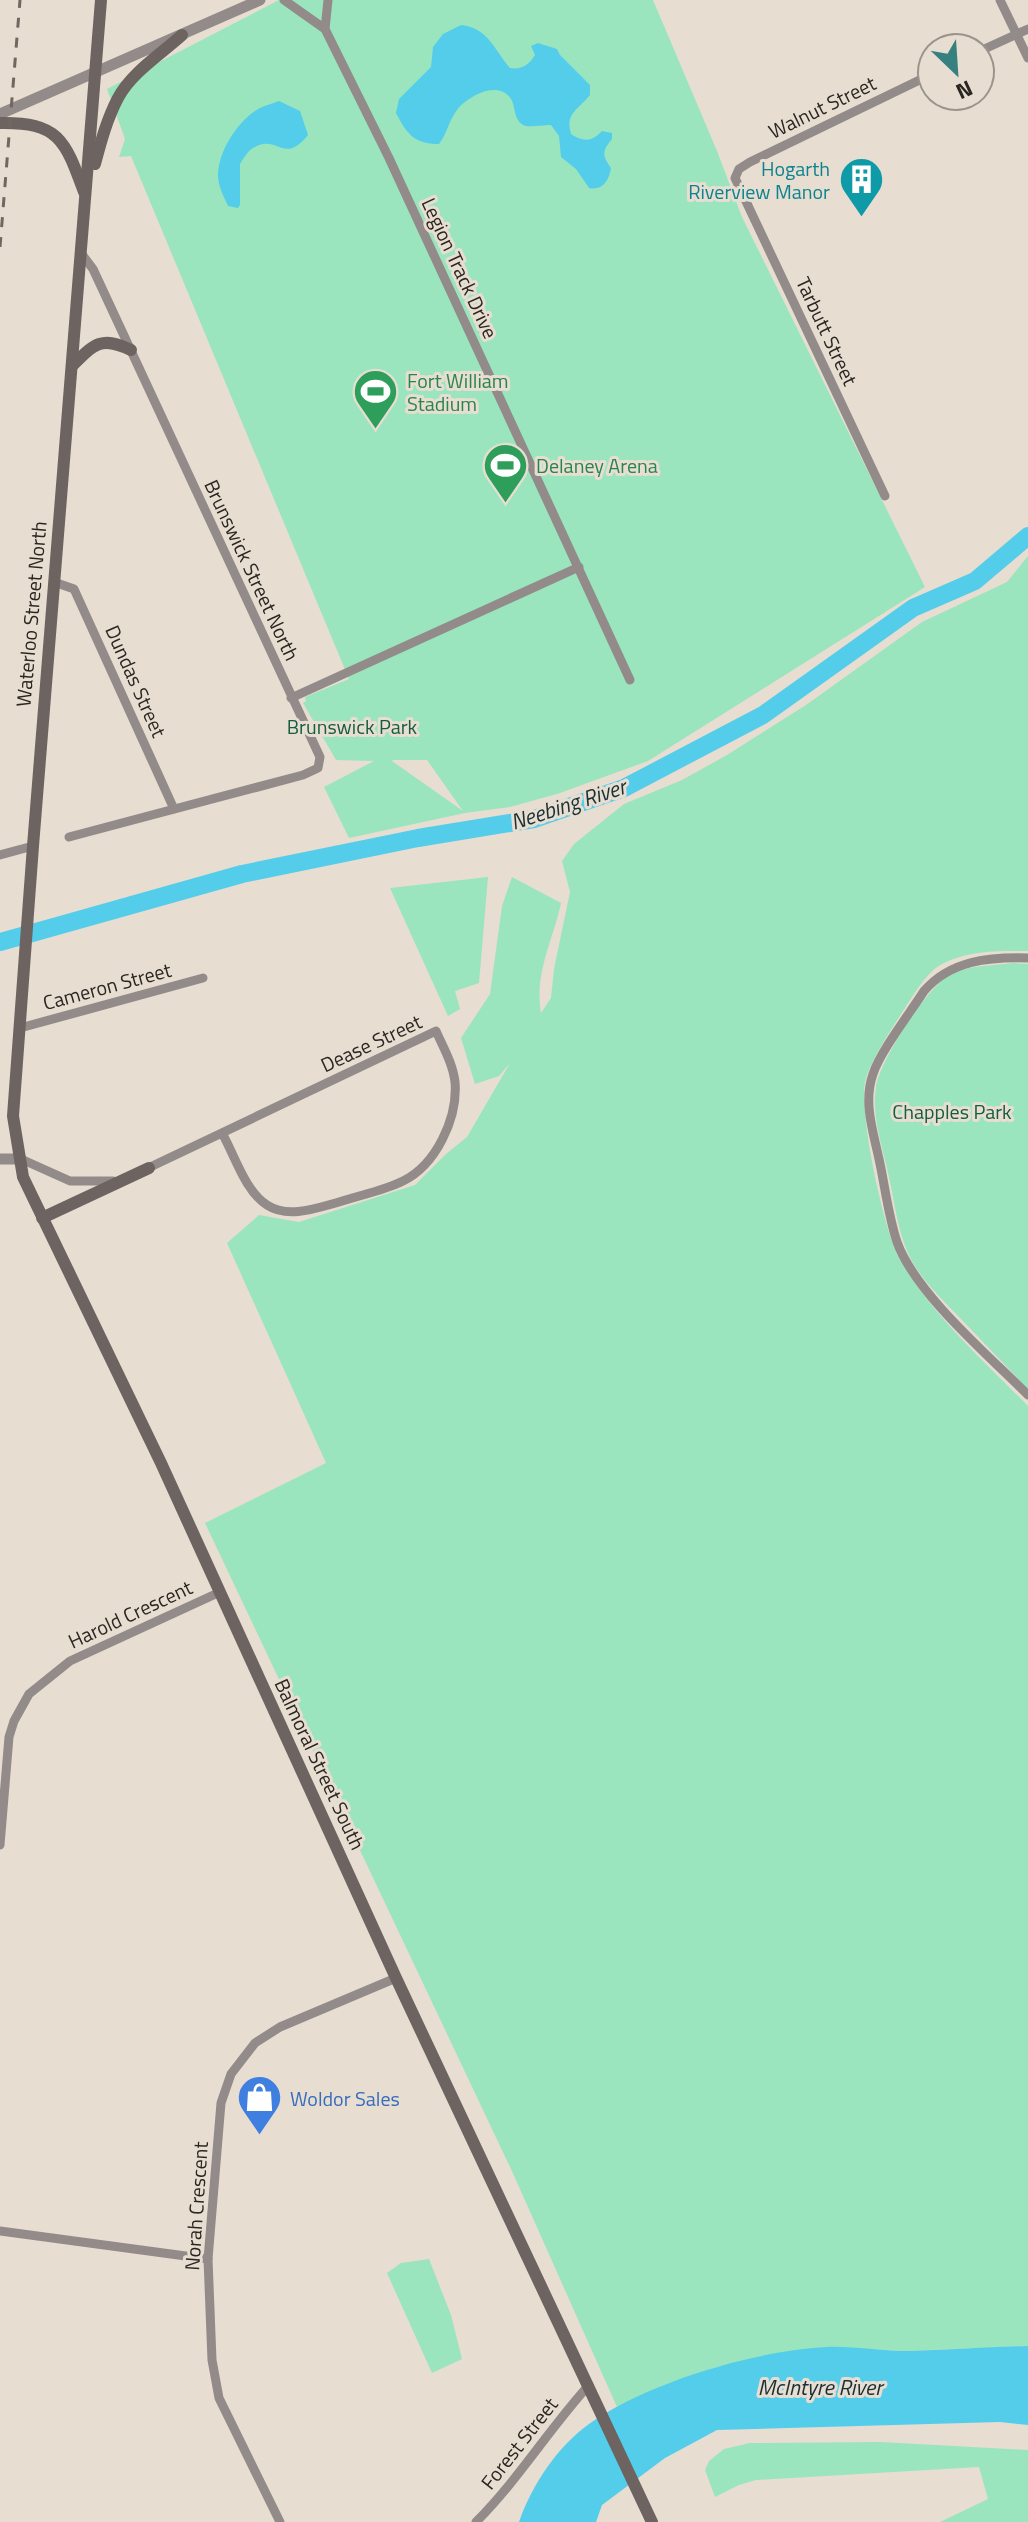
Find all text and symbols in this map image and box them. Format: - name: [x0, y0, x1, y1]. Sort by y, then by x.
- north arrow: [916, 32, 996, 112]
- street label: Walnut Street: [763, 68, 881, 146]
- text: N: [950, 71, 979, 109]
- place label: Hogarth Riverview Manor: [688, 153, 830, 207]
- building icon: Hogarth Riverview Manor: [837, 155, 885, 218]
- street label: Legion Track Drive: [414, 193, 506, 343]
- street label: Tarbutt Street: [788, 272, 866, 390]
- place label: Fort William Stadium: [407, 365, 509, 419]
- sports icon: Fort William Stadium: [352, 368, 400, 431]
- sports icon: Delaney Arena: [481, 441, 529, 504]
- place label: Delaney Arena: [536, 450, 658, 481]
- street label: Brunswick Street North: [196, 474, 308, 666]
- street label: Waterloo Street North: [7, 520, 55, 708]
- street label: Dundas Street: [97, 620, 175, 742]
- park label: Brunswick Park: [287, 711, 418, 742]
- water label: Neebing River: [506, 768, 633, 839]
- street label: Cameron Street: [39, 954, 175, 1018]
- street label: Dease Street: [315, 1006, 427, 1080]
- park label: Chapples Park: [892, 1096, 1012, 1127]
- street label: Harold Crescent: [63, 1572, 197, 1656]
- street label: Balmoral Street South: [267, 1673, 373, 1855]
- shop icon: Woldor Sales: [235, 2074, 283, 2137]
- place label: Woldor Sales: [290, 2083, 400, 2114]
- street label: Norah Crescent: [176, 2140, 216, 2272]
- water label: McIntyre River: [758, 2370, 885, 2404]
- street label: Forest Street: [473, 2390, 565, 2496]

